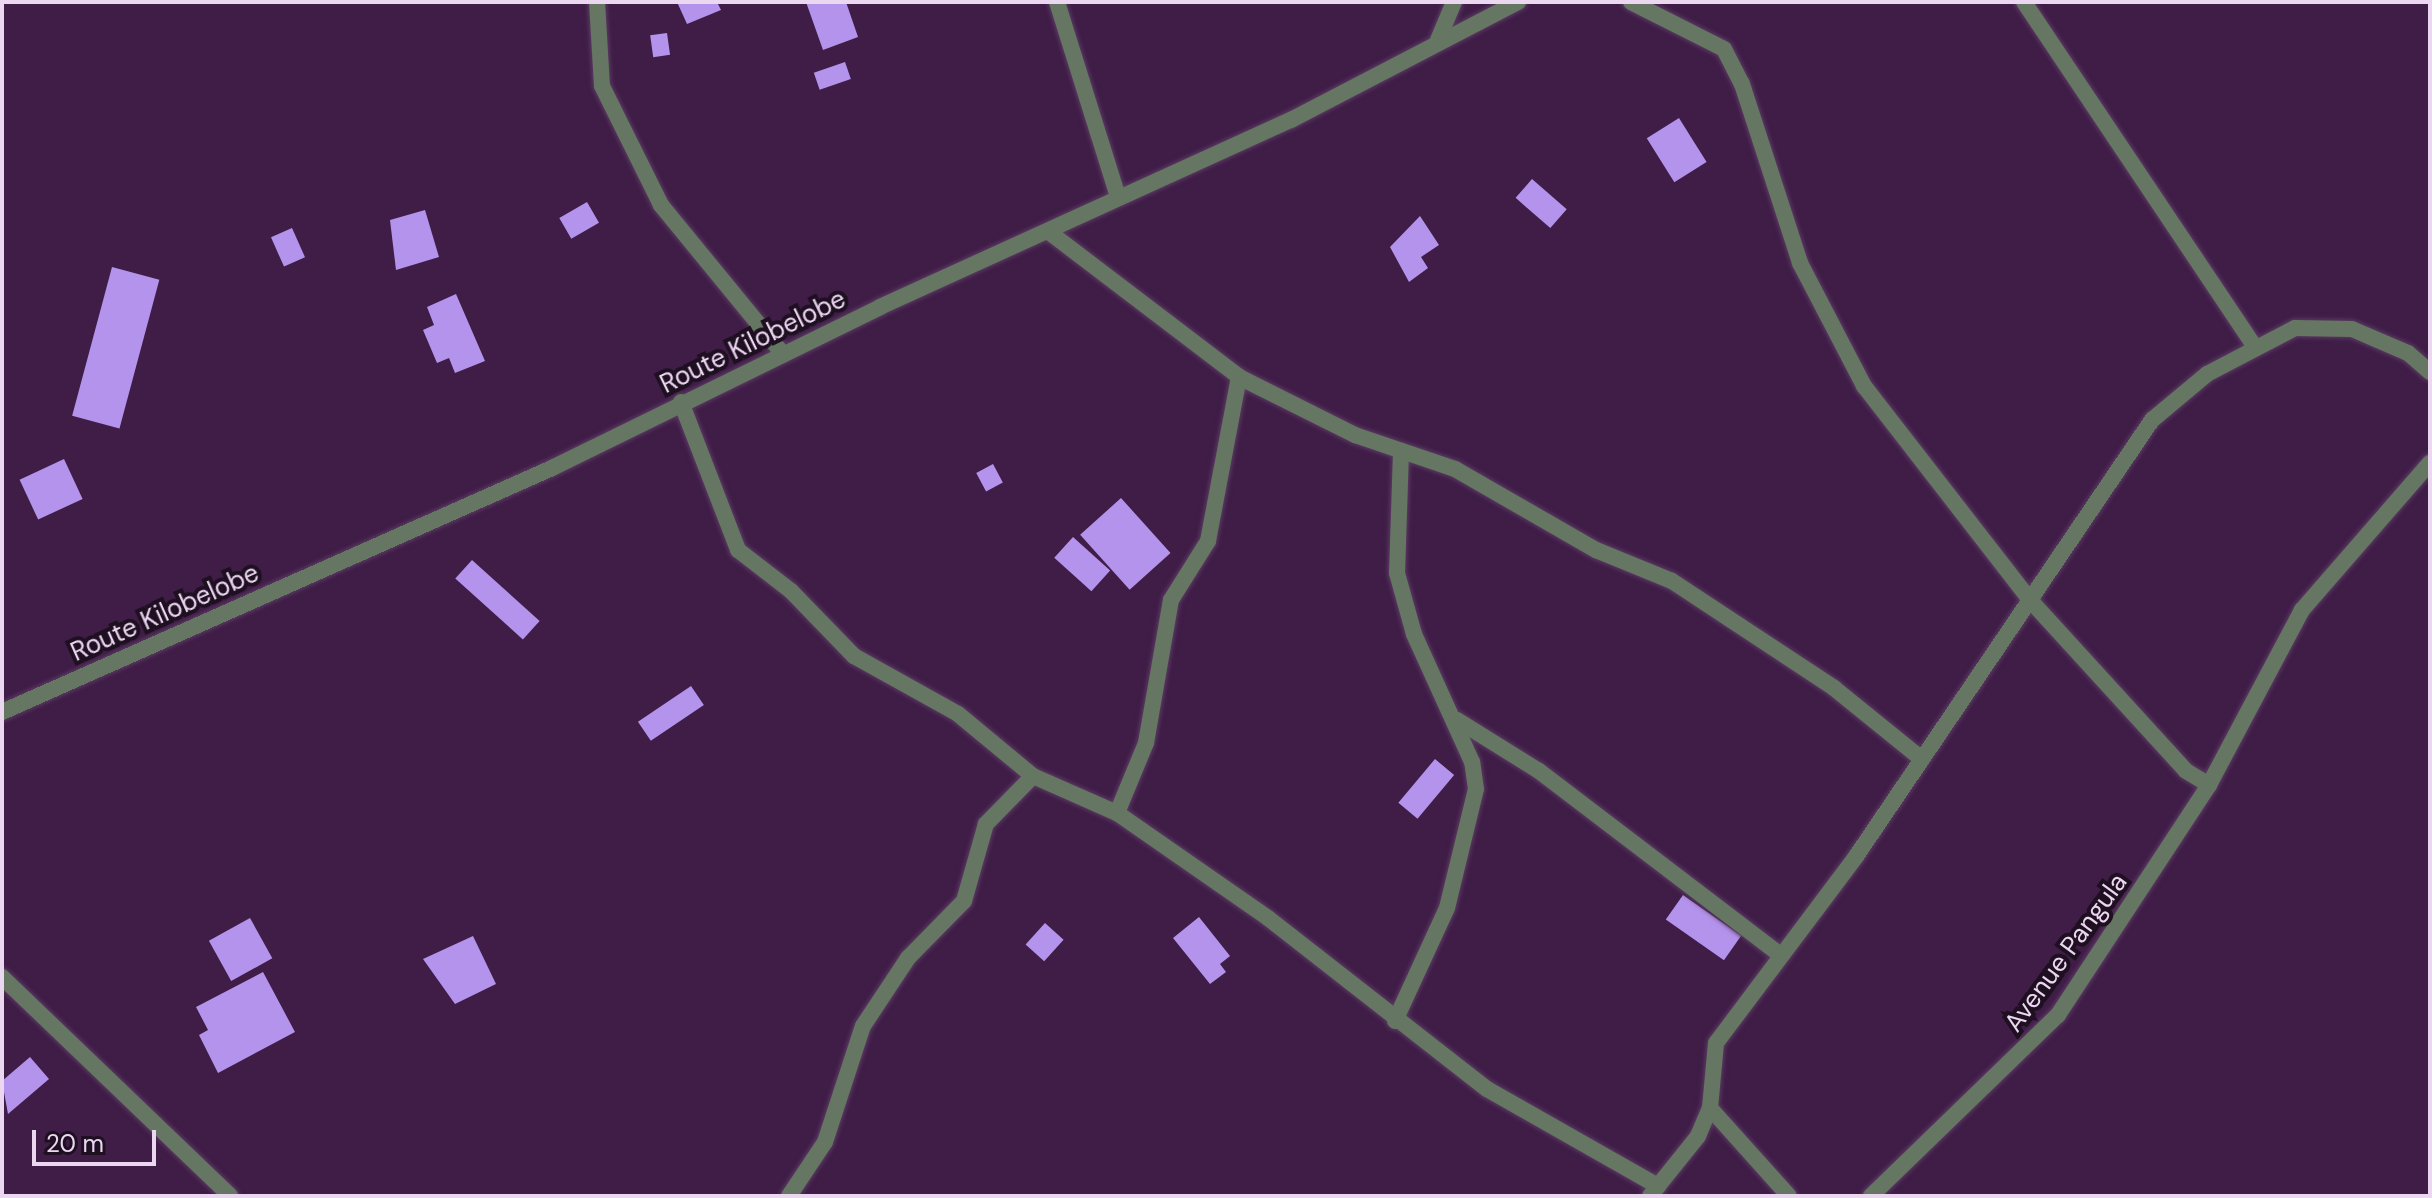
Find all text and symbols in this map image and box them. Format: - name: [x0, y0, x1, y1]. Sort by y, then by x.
- street label: Route Kilobelobe: [655, 284, 851, 400]
- street label: Route Kilobelobe: [66, 558, 264, 668]
- street label: Avenue Pangula: [1998, 868, 2134, 1038]
- scale bar: [36, 1114, 160, 1164]
- text: 20 m: [46, 1128, 104, 1159]

